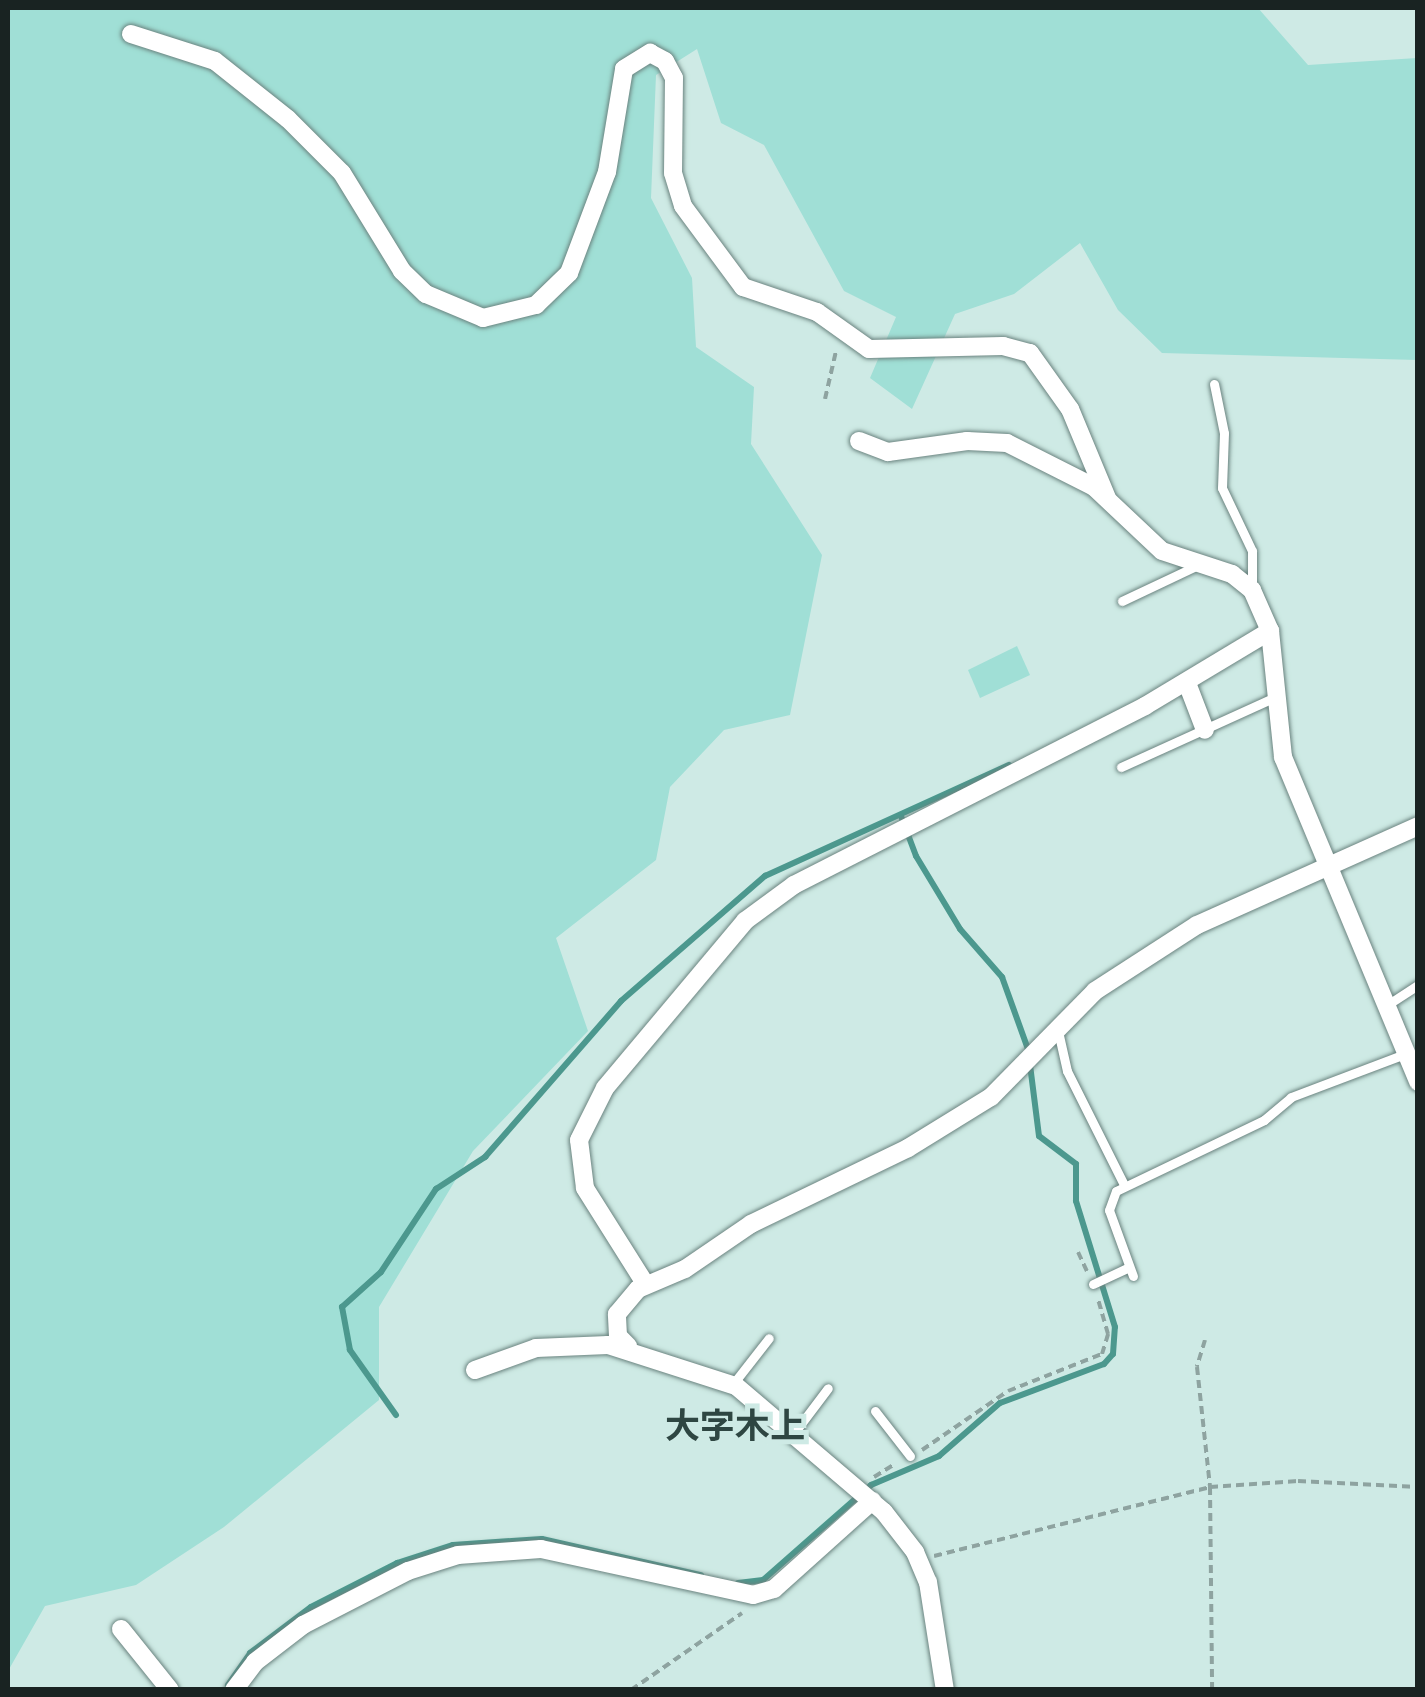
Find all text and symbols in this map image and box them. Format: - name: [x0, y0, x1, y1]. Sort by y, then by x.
- district label: 大字木上: [665, 1405, 805, 1447]

